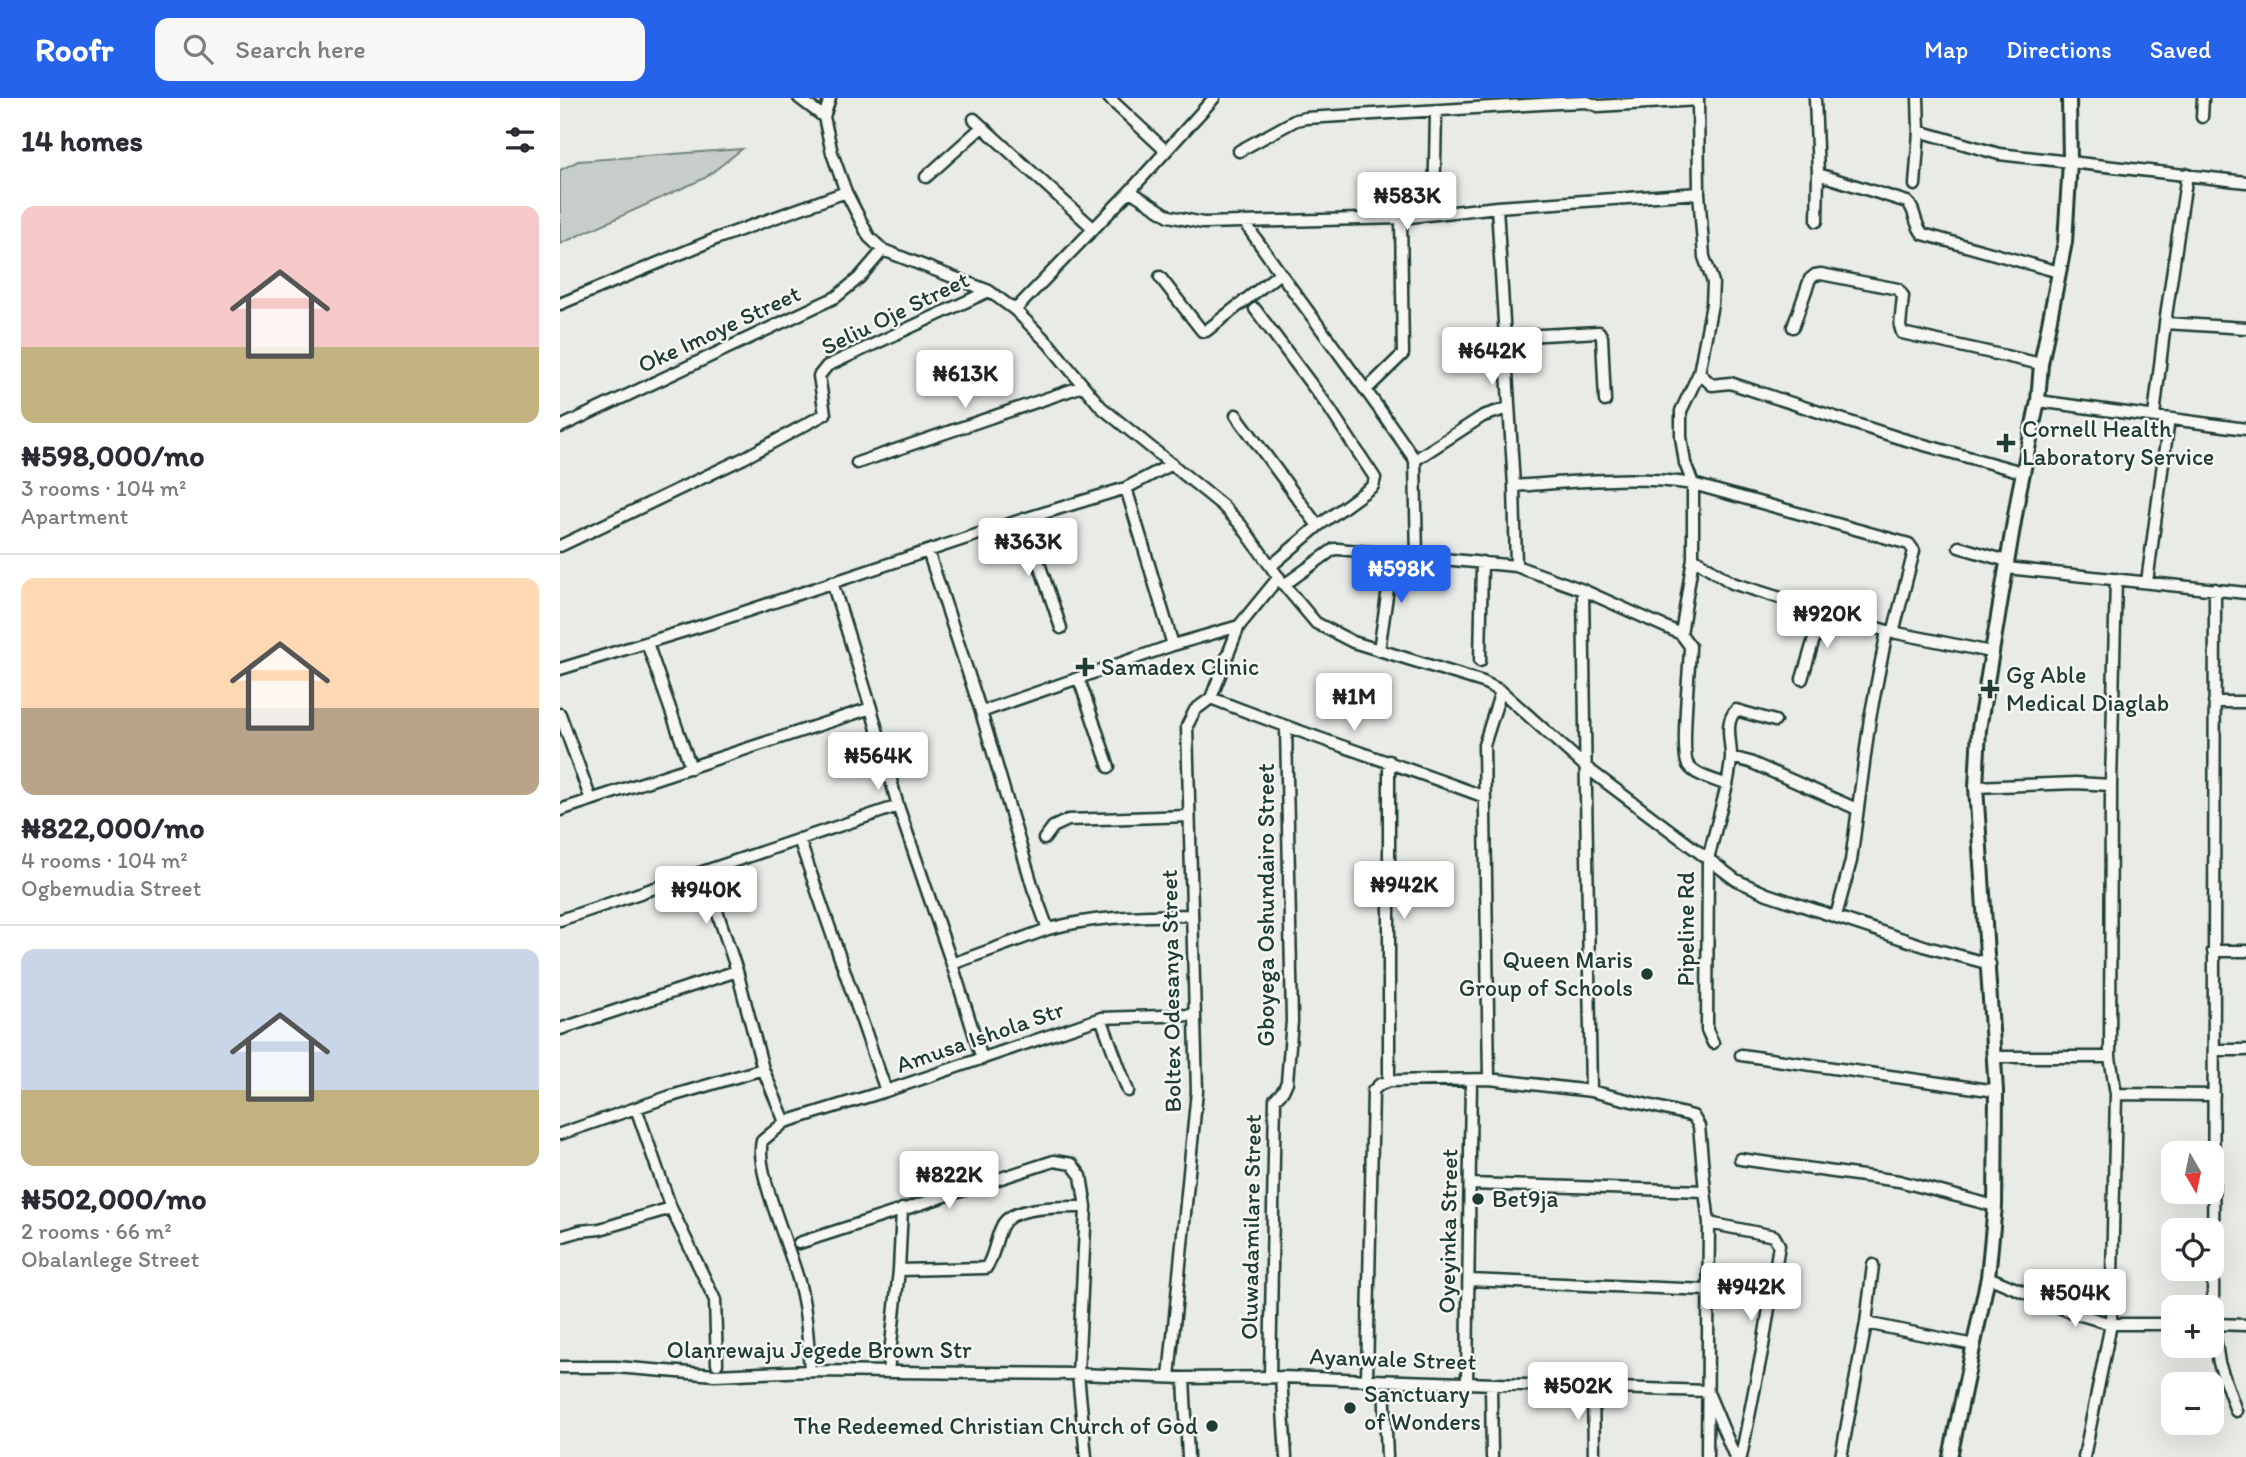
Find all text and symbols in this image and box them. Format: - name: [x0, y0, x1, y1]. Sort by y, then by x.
- search box: [155, 18, 645, 81]
- text: Roofr: [35, 30, 113, 69]
- icon: search: [179, 30, 217, 68]
- text: Search here: [235, 33, 366, 65]
- text: Map: [1924, 35, 1968, 64]
- text: Directions: [2006, 35, 2112, 64]
- text: Saved: [2150, 35, 2211, 64]
- icon: filters: [501, 121, 539, 159]
- text: 14 homes: [21, 122, 143, 159]
- pin: ₦583K: [1358, 172, 1456, 232]
- text: ₦583K: [1373, 181, 1441, 209]
- icon: home: [217, 251, 343, 377]
- street label: Seliu Oje Street: [816, 264, 973, 361]
- street label: Oke Imoye Street: [633, 278, 805, 379]
- pin: ₦642K: [1443, 328, 1541, 387]
- text: ₦642K: [1458, 336, 1526, 364]
- pin: ₦613K: [916, 350, 1014, 410]
- text: ₦613K: [932, 359, 998, 387]
- place label: Cornell Health Laboratory Service: [2022, 414, 2214, 471]
- marker: Cornell Health Laboratory Service: [1996, 433, 2016, 453]
- text: ₦598,000/mo: [21, 437, 205, 474]
- text: 3 rooms · 104 m²: [21, 474, 186, 502]
- text: Apartment: [21, 502, 128, 530]
- pin: ₦363K: [979, 518, 1077, 578]
- text: ₦363K: [994, 527, 1062, 555]
- pin: ₦598K: [1352, 546, 1450, 605]
- text: ₦598K: [1368, 554, 1434, 582]
- pin: ₦920K: [1778, 590, 1876, 650]
- text: ₦920K: [1793, 599, 1861, 627]
- icon: home: [217, 623, 343, 749]
- place label: Samadex Clinic: [1101, 652, 1259, 681]
- marker: Samadex Clinic: [1075, 657, 1095, 677]
- place label: Gg Able Medical Diaglab: [2006, 660, 2169, 717]
- pin: ₦1M: [1320, 674, 1388, 733]
- marker: Gg Able Medical Diaglab: [1980, 679, 2000, 699]
- text: ₦1M: [1332, 682, 1376, 710]
- pin: ₦564K: [829, 732, 927, 792]
- text: ₦564K: [844, 741, 912, 769]
- street label: Gboyega Oshundairo Street: [1251, 763, 1280, 1047]
- text: ₦822,000/mo: [21, 809, 205, 846]
- text: 4 rooms · 104 m²: [21, 846, 188, 874]
- pin: ₦942K: [1355, 862, 1453, 921]
- pin: ₦940K: [657, 866, 755, 926]
- street label: Boltex Odesanya Street: [1154, 869, 1187, 1113]
- text: ₦942K: [1370, 870, 1438, 898]
- street label: Pipeline Rd: [1671, 872, 1700, 986]
- text: Ogbemudia Street: [21, 874, 201, 902]
- text: ₦940K: [671, 875, 741, 903]
- place label: Queen Maris Group of Schools: [1459, 945, 1633, 1002]
- marker: Queen Maris Group of Schools: [1639, 966, 1655, 982]
- icon: home: [217, 994, 343, 1120]
- street label: Amusa Ishola Str: [892, 994, 1068, 1079]
- street label: Oluwadamilare Street: [1234, 1114, 1267, 1340]
- north arrow: [2161, 1141, 2224, 1204]
- map controls: [2161, 1141, 2224, 1435]
- street label: Oyeyinka Street: [1432, 1148, 1463, 1314]
- pin: ₦822K: [900, 1152, 998, 1211]
- text: ₦822K: [916, 1160, 982, 1188]
- text: ₦502,000/mo: [21, 1180, 207, 1217]
- place label: Bet9ja: [1492, 1184, 1558, 1213]
- marker: Bet9ja: [1470, 1191, 1486, 1207]
- text: 2 rooms · 66 m²: [21, 1217, 172, 1245]
- button: locate: [2161, 1218, 2224, 1281]
- text: Obalanlege Street: [21, 1245, 199, 1273]
- pin: ₦942K: [1702, 1264, 1800, 1323]
- pin: ₦504K: [2026, 1270, 2124, 1329]
- text: ₦942K: [1717, 1272, 1785, 1300]
- text: ₦504K: [2040, 1278, 2110, 1306]
- button: +: [2161, 1295, 2224, 1358]
- street label: Olanrewaju Jegede Brown Str: [667, 1335, 972, 1364]
- street label: Ayanwale Street: [1309, 1341, 1477, 1376]
- pin: ₦502K: [1529, 1362, 1627, 1422]
- text: ₦502K: [1544, 1371, 1612, 1399]
- button: −: [2161, 1372, 2224, 1435]
- place label: Sanctuary of Wonders: [1364, 1379, 1481, 1436]
- marker: Sanctuary of Wonders: [1342, 1400, 1358, 1416]
- place label: The Redeemed Christian Church of God: [794, 1411, 1198, 1440]
- marker: The Redeemed Christian Church of God: [1204, 1418, 1220, 1434]

